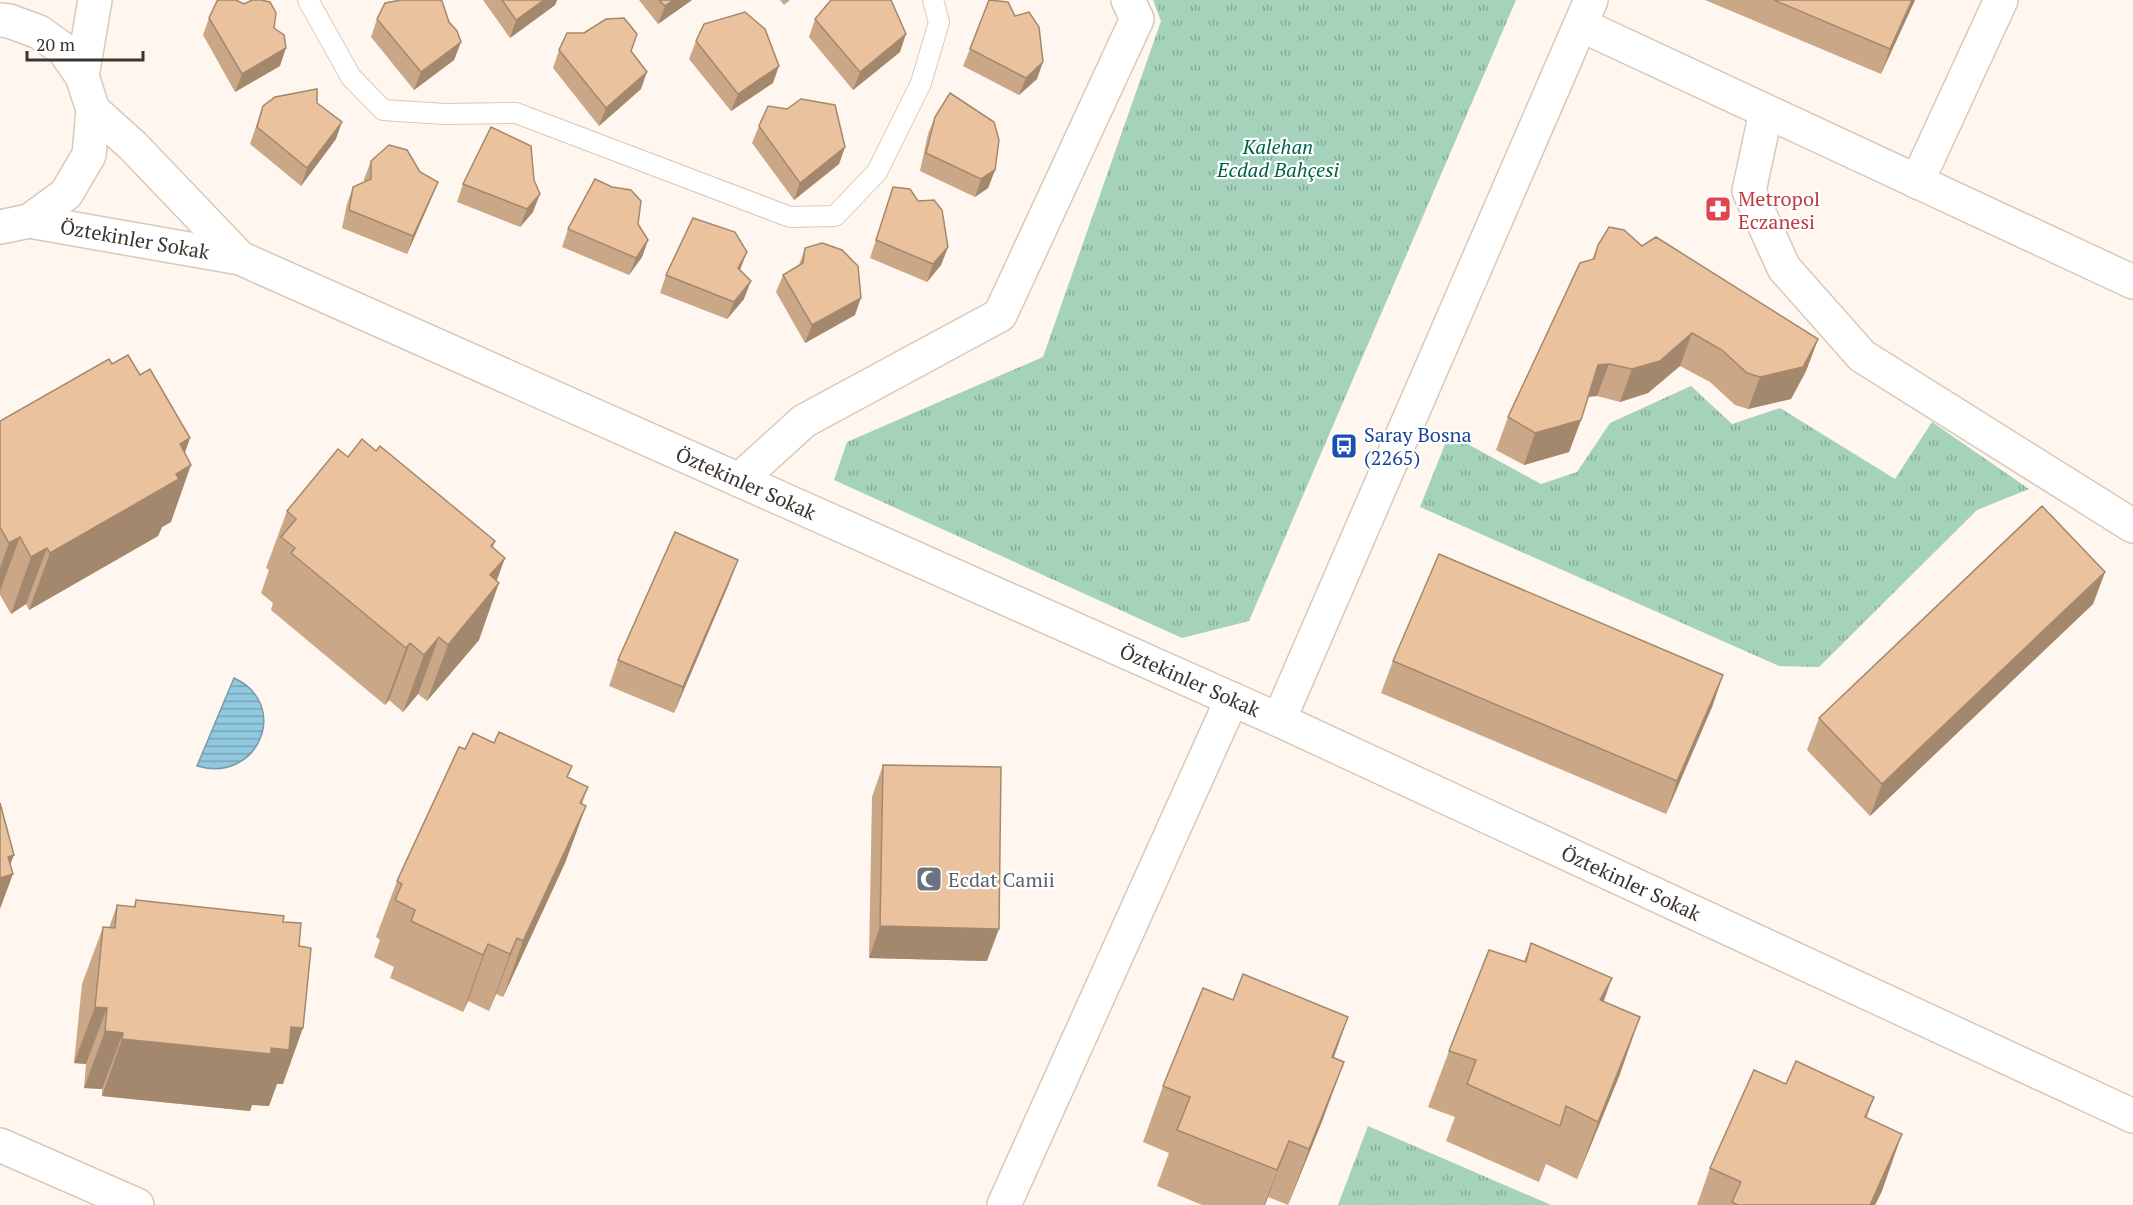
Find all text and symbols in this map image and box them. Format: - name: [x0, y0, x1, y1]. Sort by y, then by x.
- scale bar: [27, 24, 142, 62]
- text: 20 m: [36, 32, 76, 56]
- park label: Kalehan Ecdad Bahçesi: [1216, 133, 1340, 183]
- place label: Metropol Eczanesi: [1738, 185, 1820, 235]
- pharmacy icon: Metropol Eczanesi: [1703, 194, 1733, 224]
- street label: Öztekinler Sokak: [58, 213, 212, 266]
- place label: Saray Bosna (2265): [1364, 421, 1472, 471]
- bus stop icon: Saray Bosna (2265): [1329, 431, 1359, 461]
- street label: Öztekinler Sokak: [672, 440, 821, 526]
- street label: Öztekinler Sokak: [1116, 637, 1265, 723]
- street label: Öztekinler Sokak: [1557, 839, 1706, 927]
- mosque icon: Ecdat Camii: [914, 864, 944, 894]
- place label: Ecdat Camii: [948, 866, 1055, 893]

